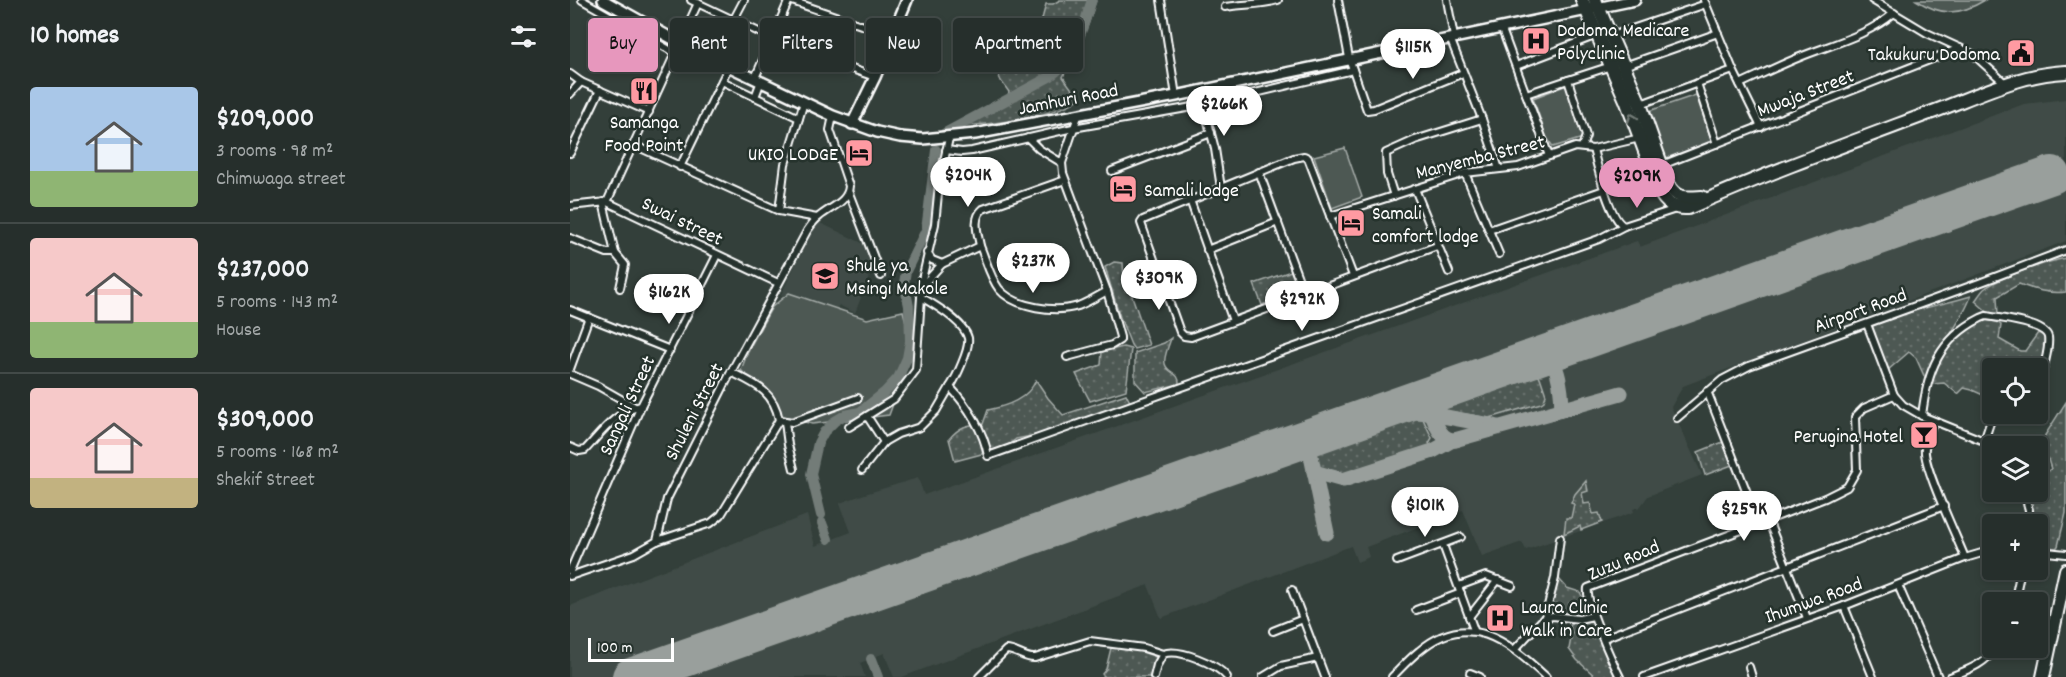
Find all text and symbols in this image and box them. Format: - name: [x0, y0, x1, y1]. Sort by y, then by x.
- text: 10 homes: [30, 18, 120, 55]
- chip: Buy: [588, 18, 658, 72]
- chip: Rent: [670, 18, 748, 72]
- chip: Filters: [760, 18, 854, 72]
- chip: New: [866, 18, 941, 72]
- chip: Apartment: [953, 18, 1083, 72]
- place label: Dodoma Medicare Polyclinic: [1557, 18, 1690, 69]
- icon: filters: [507, 20, 540, 53]
- hospital icon: Dodoma Medicare Polyclinic: [1520, 25, 1552, 57]
- pin: $115K: [1371, 29, 1455, 80]
- text: $115K: [1394, 34, 1432, 62]
- public building icon: Takukuru Dodoma: [2005, 37, 2037, 69]
- place label: Takukuru Dodoma: [1868, 42, 2001, 70]
- street label: Mwaja Street: [1754, 63, 1859, 126]
- restaurant icon: Samanga Food Point: [628, 75, 660, 107]
- street label: Jamhuri Road: [1016, 78, 1121, 124]
- pin: $266K: [1182, 86, 1266, 137]
- text: $266K: [1200, 91, 1248, 119]
- text: $209,000: [216, 101, 314, 138]
- place label: Samanga Food Point: [605, 110, 683, 161]
- icon: home: [78, 111, 150, 183]
- one-way arrow: [1627, 112, 1639, 123]
- street label: Manyemba Street: [1413, 129, 1548, 188]
- hotel icon: UKIO LODGE: [843, 137, 875, 169]
- text: 3 rooms · 98 m²: [216, 138, 333, 166]
- place label: UKIO LODGE: [748, 142, 838, 170]
- pin: $204K: [926, 157, 1010, 208]
- pin: $209K: [1595, 158, 1679, 209]
- text: $204K: [944, 162, 992, 190]
- text: $209K: [1613, 163, 1661, 191]
- text: Chimwaga street: [216, 166, 346, 194]
- hotel icon: Samali lodge: [1107, 173, 1139, 205]
- place label: Samali lodge: [1144, 178, 1239, 206]
- street label: Swai street: [636, 191, 727, 254]
- place label: Samali comfort lodge: [1372, 201, 1479, 252]
- hotel icon: Samali comfort lodge: [1335, 207, 1367, 239]
- pin: $237K: [991, 243, 1075, 294]
- text: $237K: [1011, 248, 1055, 276]
- text: $237,000: [216, 252, 310, 289]
- place label: Shule ya Msingi Makole: [846, 253, 948, 304]
- school or university icon: Shule ya Msingi Makole: [809, 260, 841, 292]
- pin: $309K: [1117, 260, 1201, 311]
- icon: home: [78, 262, 150, 334]
- text: $309K: [1135, 265, 1183, 293]
- pin: $162K: [627, 274, 711, 325]
- text: $162K: [648, 279, 690, 307]
- pin: $292K: [1260, 281, 1344, 332]
- street label: Airport Road: [1811, 282, 1911, 342]
- text: $292K: [1279, 286, 1325, 314]
- text: 5 rooms · 143 m²: [216, 289, 338, 317]
- text: House: [216, 317, 261, 345]
- street label: Sangali Street: [593, 352, 664, 461]
- map controls: [1982, 358, 2048, 658]
- button: locate: [1982, 358, 2048, 424]
- street label: Shuleni Street: [659, 359, 732, 466]
- text: $309,000: [216, 402, 314, 439]
- icon: home: [78, 412, 150, 484]
- bar icon: Perugina Hotel: [1908, 419, 1940, 451]
- place label: Perugina Hotel: [1793, 424, 1903, 452]
- button: layers: [1982, 436, 2048, 502]
- text: 5 rooms · 168 m²: [216, 439, 339, 467]
- text: Shekif Street: [216, 467, 315, 495]
- pin: $101K: [1383, 487, 1467, 538]
- pin: $259K: [1702, 491, 1786, 542]
- text: $101K: [1405, 492, 1445, 520]
- text: $259K: [1721, 496, 1767, 524]
- button: +: [1982, 514, 2048, 580]
- street label: Zuzu Road: [1584, 534, 1664, 589]
- street label: Ihumwa Road: [1761, 571, 1867, 632]
- button: −: [1982, 592, 2048, 658]
- place label: Laura Clinic Walk in Care: [1521, 595, 1613, 646]
- hospital icon: Laura Clinic Walk in Care: [1484, 602, 1516, 634]
- scale bar: [588, 635, 674, 662]
- text: 100 m: [597, 637, 633, 660]

